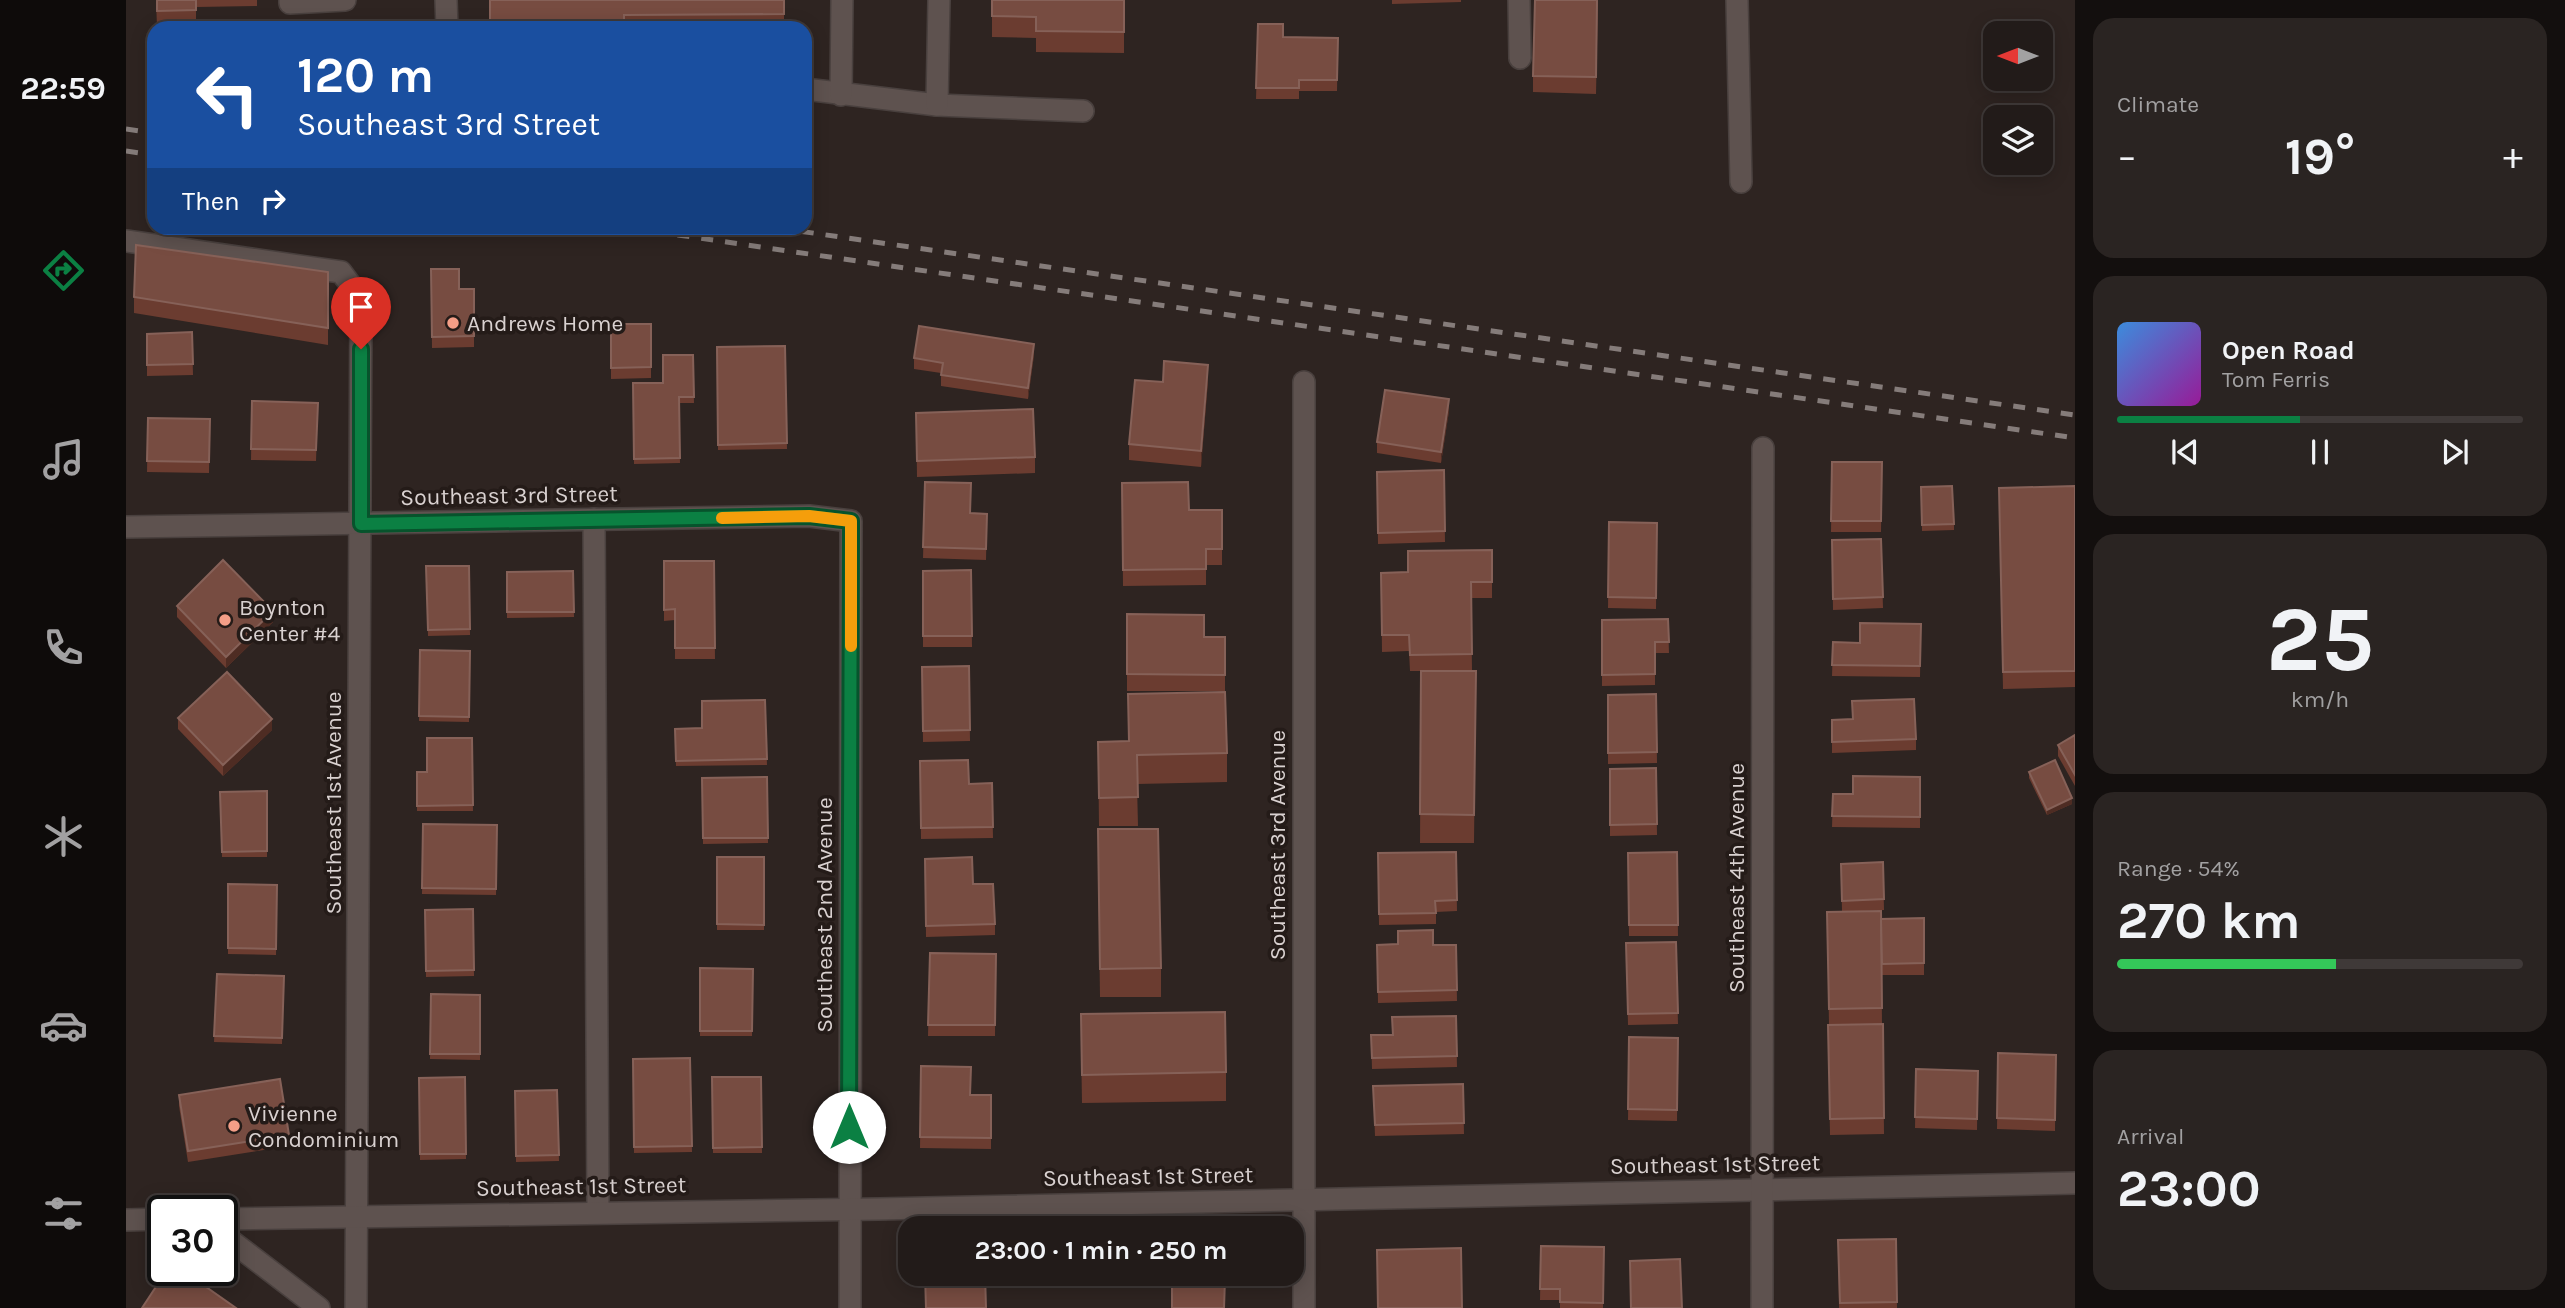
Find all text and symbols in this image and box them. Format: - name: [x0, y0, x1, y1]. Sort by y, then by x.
- north arrow: [1983, 21, 2053, 91]
- map controls: [1983, 21, 2053, 175]
- text: 120 m: [297, 47, 434, 104]
- icon: left: [182, 49, 273, 140]
- text: 22:59: [20, 70, 106, 107]
- text: Climate: [2117, 91, 2199, 118]
- button: layers: [1983, 105, 2053, 175]
- text: Southeast 3rd Street: [297, 106, 600, 143]
- text: 19°: [2285, 126, 2355, 187]
- text: −: [2117, 134, 2137, 179]
- text: +: [2503, 134, 2523, 179]
- icon: right: [254, 182, 292, 220]
- text: Then: [182, 186, 240, 217]
- icon: directions: [39, 246, 88, 295]
- pin: [331, 277, 391, 349]
- icon: arrive: [342, 288, 380, 326]
- place label: Andrews Home: [467, 310, 623, 337]
- marker: Andrews Home: [445, 315, 461, 331]
- text: Open Road: [2222, 335, 2355, 366]
- text: Tom Ferris: [2222, 366, 2330, 393]
- icon: previous: [2166, 433, 2204, 471]
- icon: pause: [2301, 433, 2339, 471]
- icon: next: [2436, 433, 2474, 471]
- icon: music: [39, 435, 88, 484]
- street label: Southeast 3rd Street: [400, 480, 618, 511]
- text: 25: [2266, 587, 2374, 693]
- place label: Boynton Center #4: [239, 594, 340, 647]
- marker: Boynton Center #4: [217, 612, 233, 628]
- icon: phone: [39, 623, 88, 672]
- text: km/h: [2291, 686, 2349, 713]
- street label: Southeast 1st Avenue: [320, 691, 347, 915]
- street label: Southeast 3rd Avenue: [1264, 730, 1291, 960]
- street label: Southeast 4th Avenue: [1723, 763, 1750, 993]
- street label: Southeast 2nd Avenue: [811, 797, 838, 1033]
- icon: climate: [39, 812, 88, 861]
- text: Range · 54%: [2117, 855, 2240, 882]
- text: 270 km: [2117, 890, 2300, 951]
- icon: car: [39, 1001, 88, 1050]
- position arrow: [812, 1090, 886, 1164]
- place label: Vivienne Condominium: [248, 1100, 399, 1153]
- marker: Vivienne Condominium: [226, 1118, 242, 1134]
- text: Arrival: [2117, 1123, 2184, 1150]
- street label: Southeast 1st Street: [1610, 1149, 1821, 1180]
- text: 23:00: [2117, 1158, 2261, 1219]
- street label: Southeast 1st Street: [1043, 1161, 1254, 1192]
- street label: Southeast 1st Street: [476, 1171, 687, 1202]
- icon: filters: [39, 1189, 88, 1238]
- speed limit sign: 30: [147, 1195, 238, 1286]
- text: 23:00 · 1 min · 250 m: [974, 1235, 1228, 1266]

